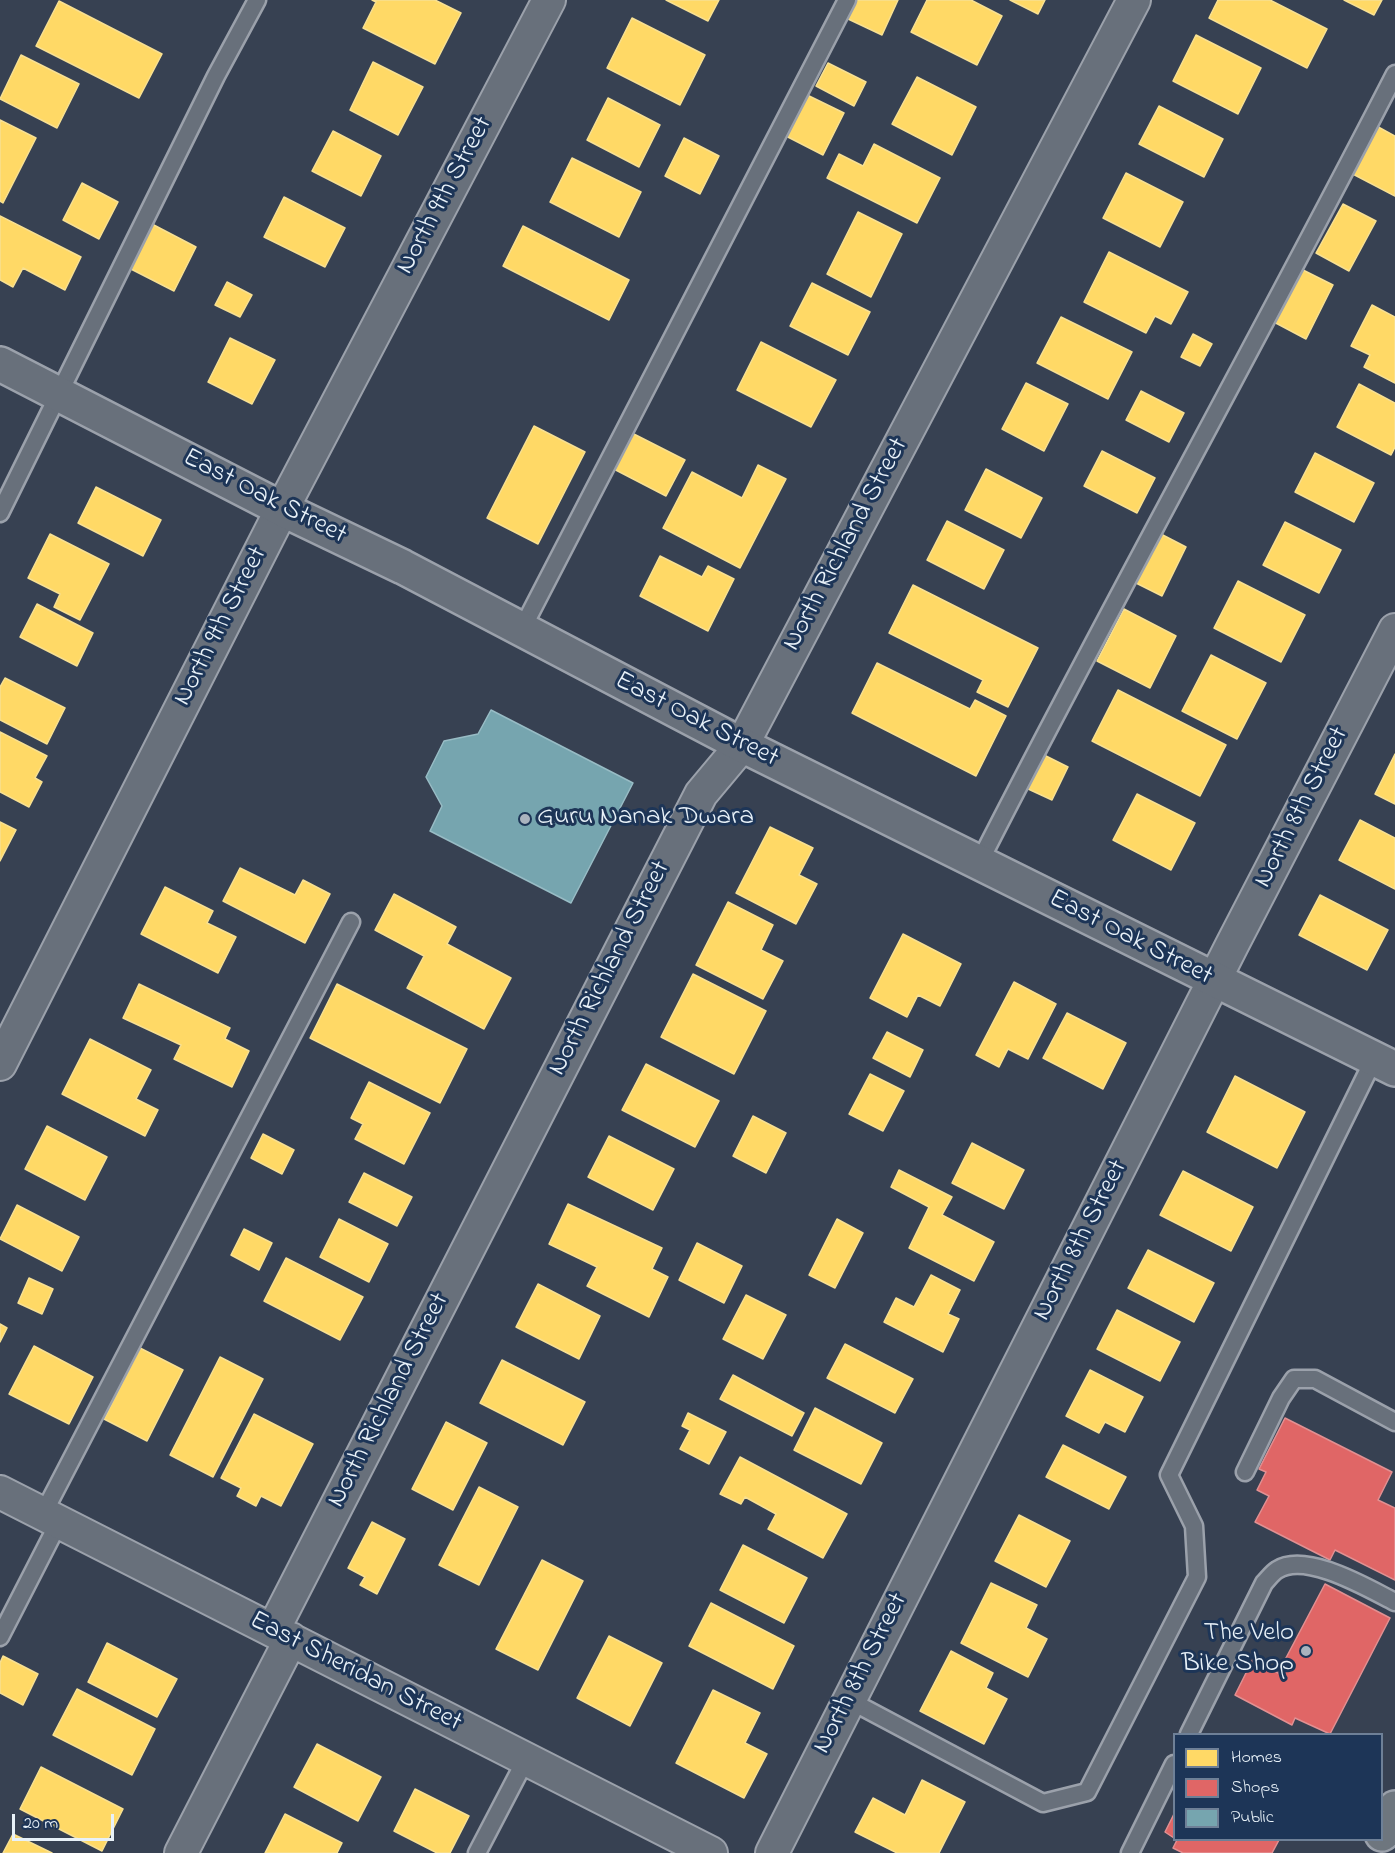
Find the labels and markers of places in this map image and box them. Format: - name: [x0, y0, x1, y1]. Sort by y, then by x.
- place label: Guru Nanak Dwara: [537, 803, 754, 835]
- marker: Guru Nanak Dwara: [518, 812, 532, 826]
- place label: The Velo Bike Shop: [1181, 1619, 1294, 1682]
- marker: The Velo Bike Shop: [1299, 1644, 1313, 1658]

